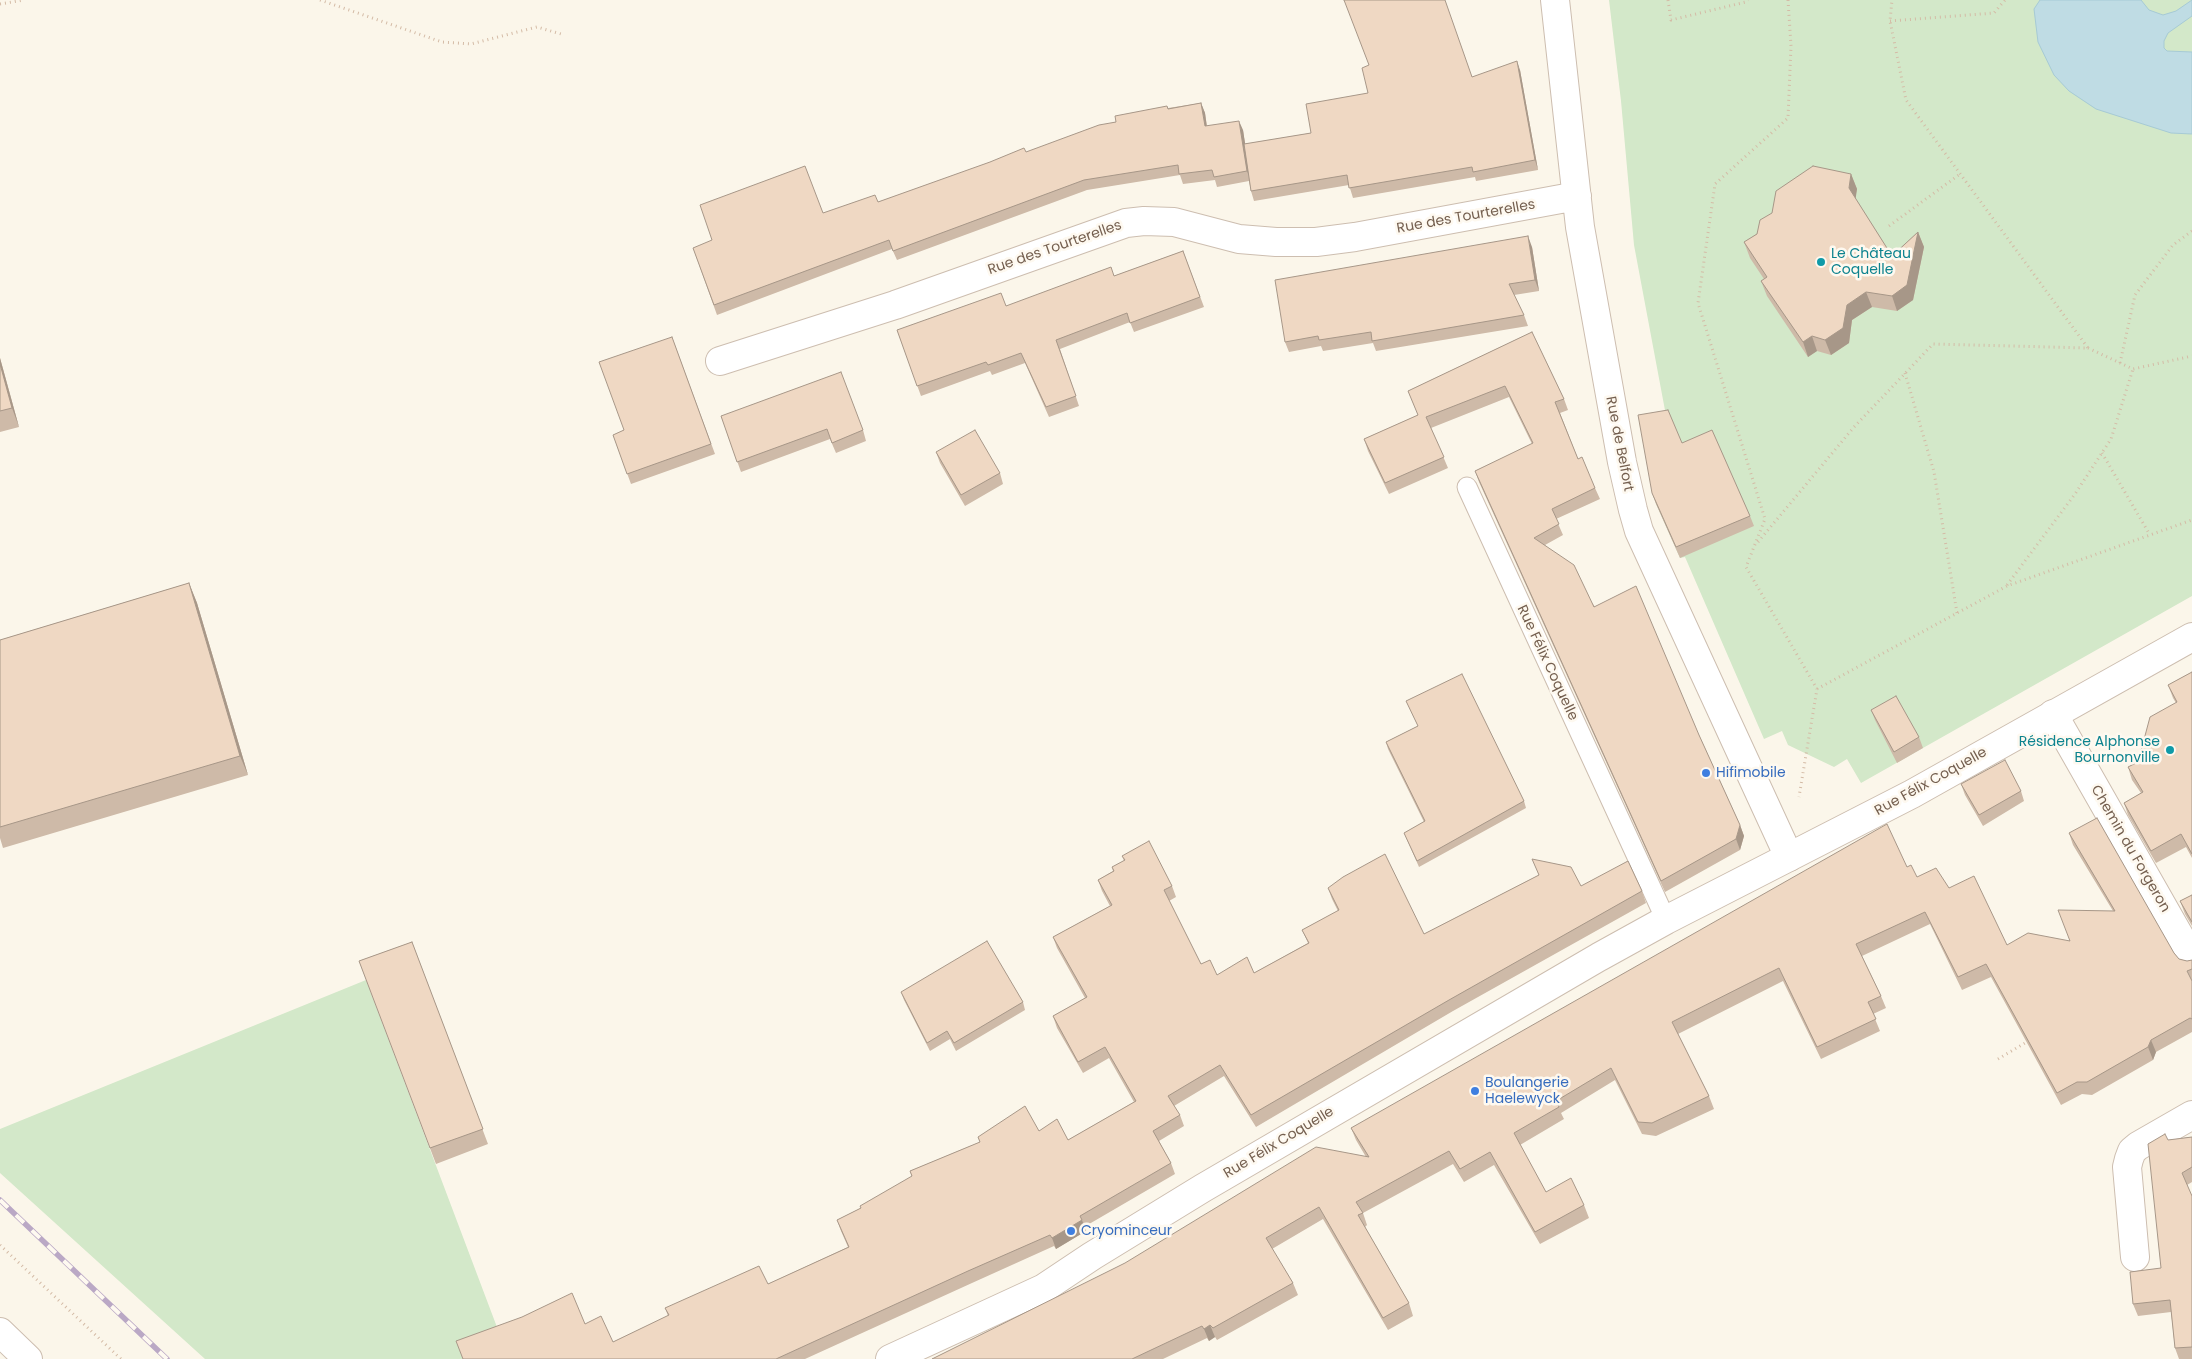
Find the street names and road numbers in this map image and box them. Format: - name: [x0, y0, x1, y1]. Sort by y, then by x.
- street label: Rue des Tourterelles: [1395, 197, 1537, 237]
- street label: Rue des Tourterelles: [986, 217, 1124, 279]
- street label: Rue de Belfort: [1602, 395, 1636, 493]
- street label: Rue Félix Coquelle: [1513, 603, 1581, 723]
- street label: Rue Félix Coquelle: [1872, 744, 1990, 820]
- street label: Chemin du Forgeron: [2087, 783, 2173, 915]
- street label: Rue Félix Coquelle: [1221, 1104, 1337, 1182]

